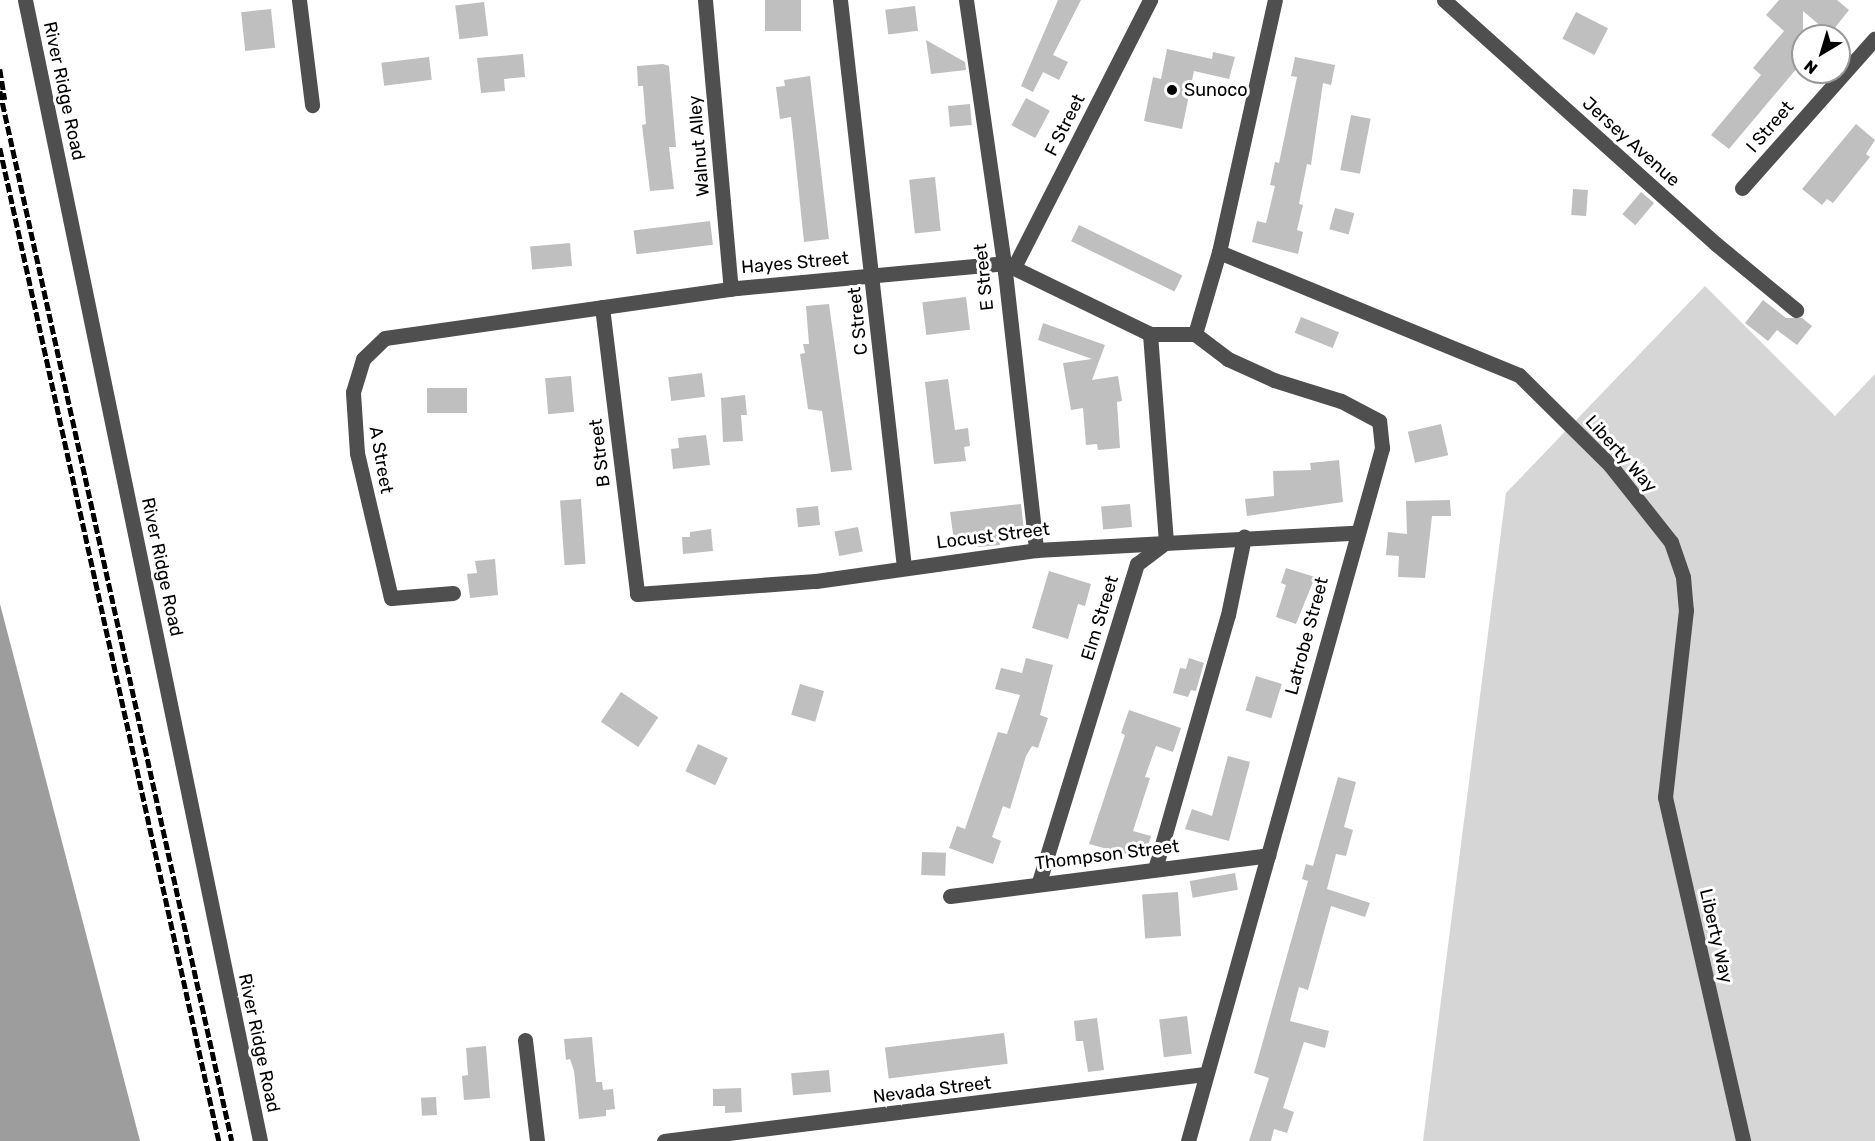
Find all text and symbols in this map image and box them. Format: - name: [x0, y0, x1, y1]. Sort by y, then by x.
- street label: River Ridge Road: [39, 19, 89, 163]
- north arrow: [1791, 24, 1851, 84]
- text: N: [1800, 56, 1821, 78]
- place label: Sunoco: [1184, 79, 1248, 101]
- marker: Sunoco: [1165, 83, 1179, 97]
- street label: F Street: [1040, 90, 1090, 160]
- street label: Jersey Avenue: [1577, 92, 1685, 192]
- street label: Walnut Alley: [684, 94, 714, 198]
- street label: I Street: [1742, 97, 1798, 157]
- street label: E Street: [970, 242, 998, 312]
- street label: Hayes Street: [740, 248, 850, 278]
- street label: C Street: [844, 286, 872, 356]
- street label: Liberty Way: [1580, 411, 1662, 497]
- street label: B Street: [585, 418, 615, 488]
- street label: A Street: [364, 424, 398, 496]
- street label: River Ridge Road: [137, 495, 187, 639]
- street label: Locust Street: [935, 518, 1051, 554]
- street label: Elm Street: [1077, 573, 1123, 663]
- street label: Latrobe Street: [1281, 575, 1333, 697]
- street label: Thompson Street: [1034, 835, 1180, 875]
- street label: Liberty Way: [1695, 886, 1737, 986]
- street label: River Ridge Road: [234, 971, 284, 1115]
- street label: Nevada Street: [872, 1072, 992, 1108]

